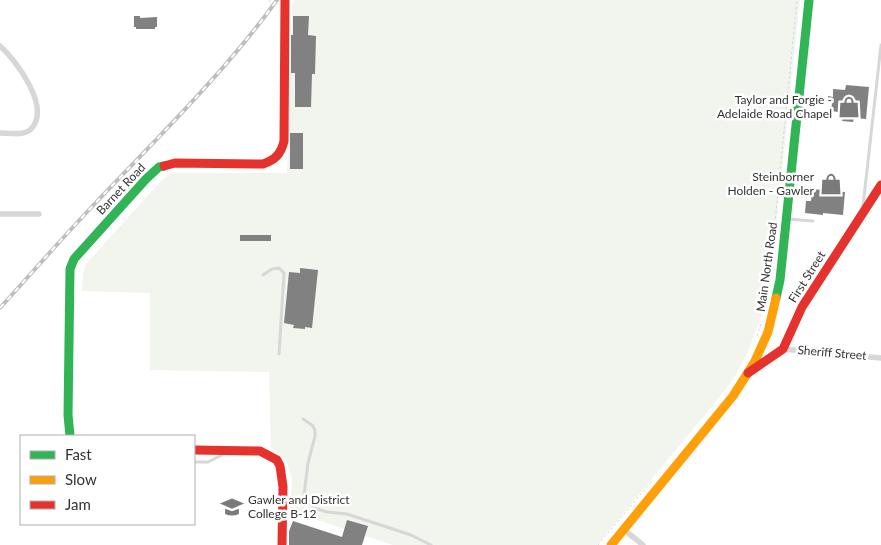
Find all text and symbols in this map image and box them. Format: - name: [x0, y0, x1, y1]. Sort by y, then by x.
- place label: Taylor and Forgie - Adelaide Road Chapel: [717, 92, 832, 121]
- shop icon: Taylor and Forgie - Adelaide Road Chapel: [836, 94, 862, 120]
- street label: Barnet Road: [93, 160, 148, 218]
- place label: Steinborner Holden - Gawler: [727, 169, 815, 198]
- shop icon: Steinborner Holden - Gawler: [818, 171, 844, 197]
- street label: Main North Road: [753, 221, 780, 313]
- street label: First Street: [785, 248, 829, 305]
- street label: Sheriff Street: [797, 342, 868, 363]
- legend: [20, 435, 195, 525]
- text: Fast: [65, 445, 92, 463]
- text: Slow: [65, 470, 97, 488]
- place label: Gawler and District College B-12: [248, 492, 350, 521]
- school or university icon: Gawler and District College B-12: [219, 494, 245, 520]
- text: Jam: [65, 495, 91, 513]

